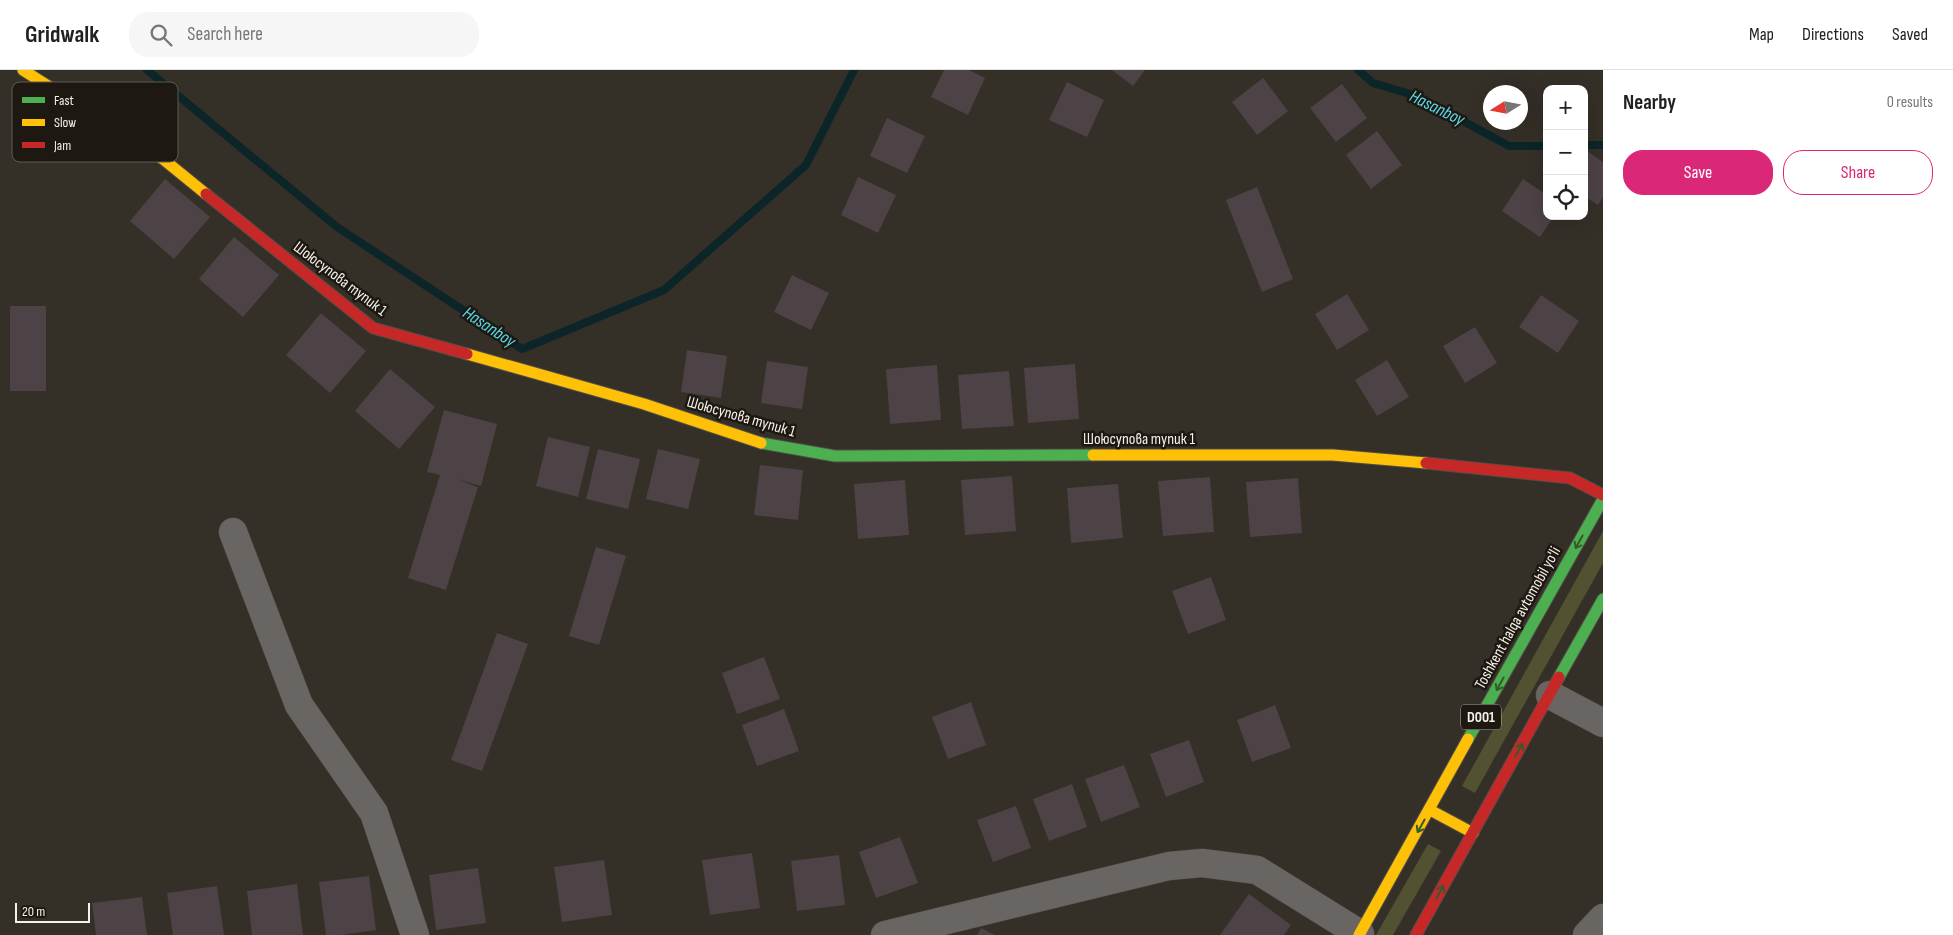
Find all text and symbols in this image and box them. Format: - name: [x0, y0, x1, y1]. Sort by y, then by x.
- search box: [129, 12, 479, 57]
- text: Gridwalk: [25, 20, 99, 49]
- icon: search: [147, 21, 175, 49]
- text: Search here: [187, 23, 263, 46]
- text: Map: [1749, 24, 1774, 45]
- text: Directions: [1802, 24, 1864, 45]
- text: Saved: [1892, 24, 1928, 45]
- legend: [12, 82, 178, 162]
- north arrow: [1483, 85, 1528, 130]
- map controls: [1543, 85, 1588, 220]
- button: +: [1543, 85, 1588, 130]
- water label: Hasanboy: [1406, 86, 1469, 131]
- text: Nearby: [1623, 90, 1676, 115]
- text: Fast: [54, 92, 74, 109]
- text: 0 results: [1887, 93, 1933, 112]
- text: Slow: [54, 114, 76, 131]
- button: −: [1543, 130, 1588, 175]
- text: Jam: [53, 137, 71, 154]
- button: Save: [1623, 150, 1773, 195]
- button: Share: [1783, 150, 1933, 195]
- button: locate: [1543, 175, 1588, 220]
- street label: Шоюсупова тупик 1: [290, 238, 391, 321]
- water label: Hasanboy: [459, 302, 520, 352]
- street label: Шоюсупова тупик 1: [685, 392, 798, 442]
- street label: Шоюсупова тупик 1: [1083, 430, 1195, 449]
- one-way arrow: [1574, 534, 1583, 549]
- street label: Toshkent halqa avtomobil yo'li: [1471, 543, 1565, 693]
- one-way arrow: [1495, 676, 1505, 691]
- road number: D001: [1461, 704, 1501, 730]
- one-way arrow: [1514, 743, 1524, 758]
- one-way arrow: [1415, 818, 1425, 832]
- one-way arrow: [1435, 885, 1445, 900]
- scale bar: [15, 900, 90, 923]
- text: 20 m: [22, 903, 45, 920]

